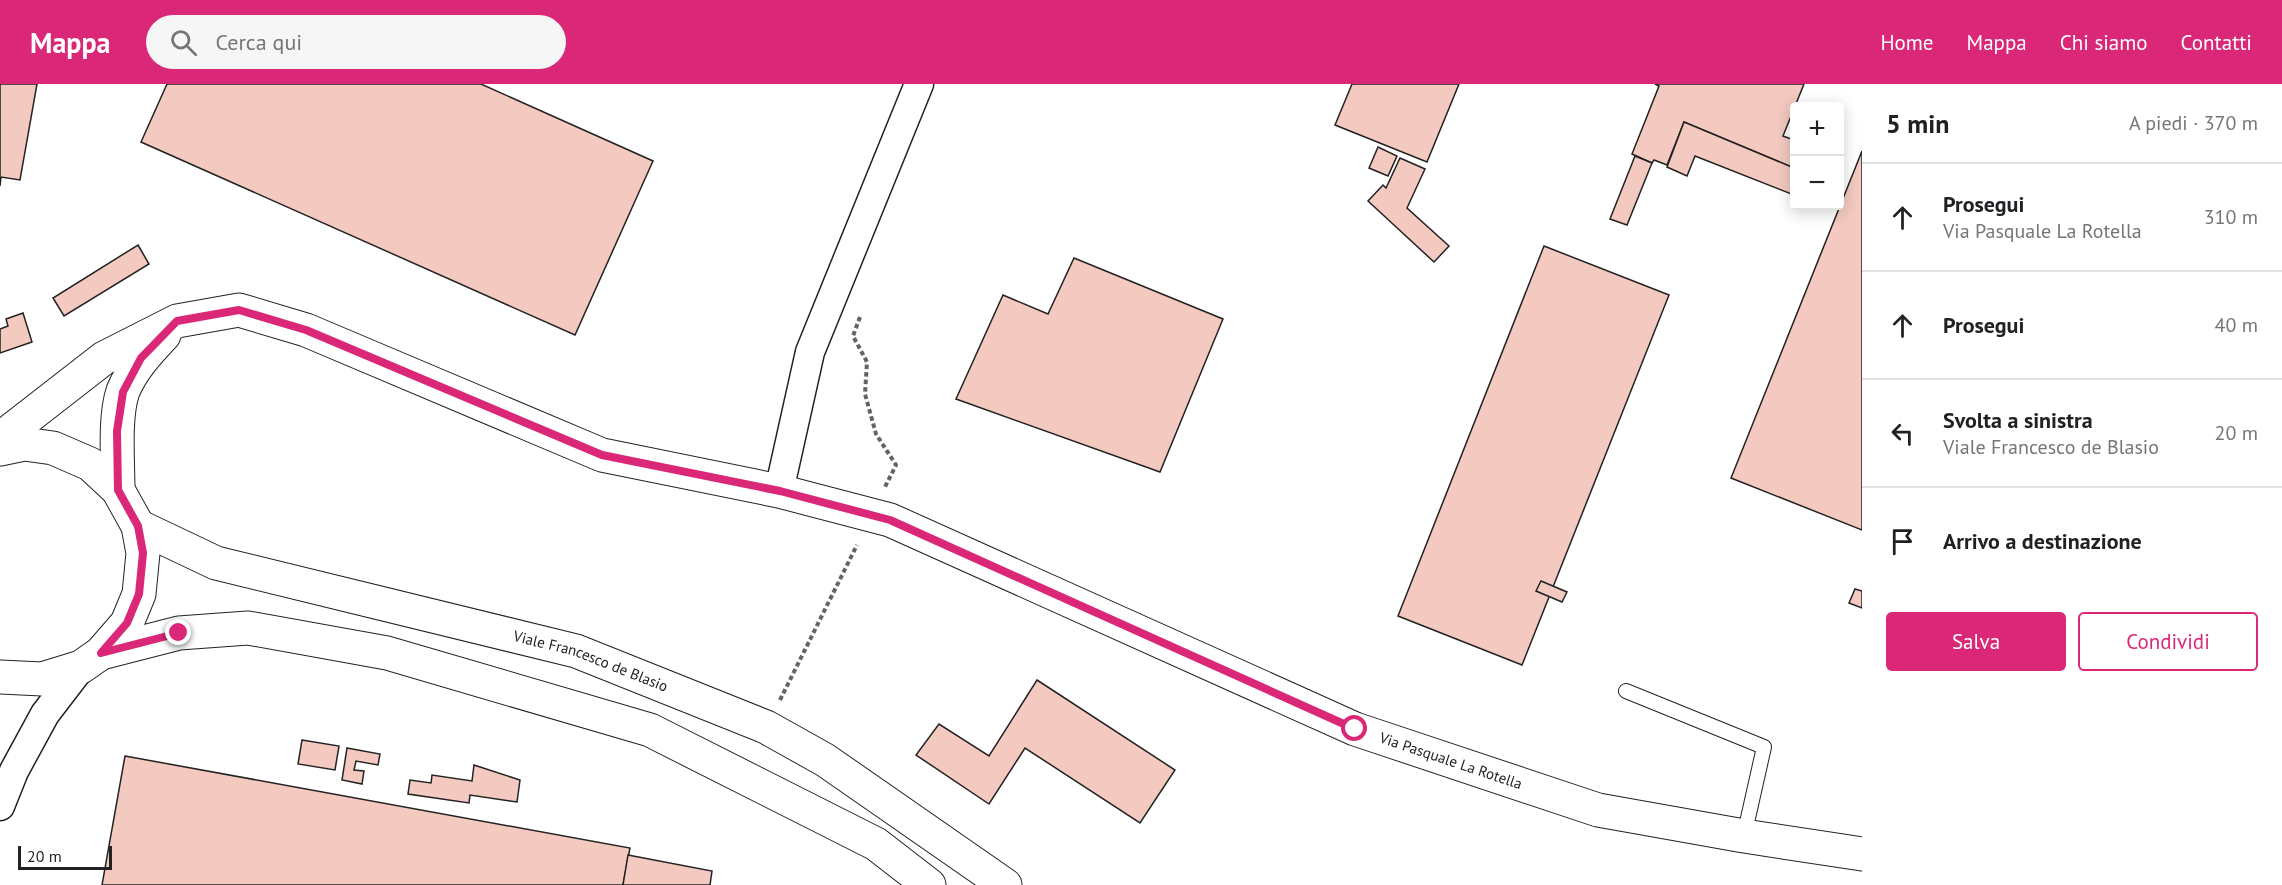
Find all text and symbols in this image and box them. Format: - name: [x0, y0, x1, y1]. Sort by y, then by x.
- search box: [146, 15, 566, 69]
- text: Mappa: [30, 24, 110, 61]
- icon: search: [167, 26, 200, 59]
- text: Cerca qui: [215, 28, 302, 56]
- text: Home: [1880, 29, 1934, 56]
- text: Mappa: [1967, 29, 2027, 56]
- text: Chi siamo: [2060, 29, 2148, 56]
- text: Contatti: [2181, 29, 2252, 56]
- map controls: [1790, 102, 1844, 210]
- button: +: [1790, 102, 1844, 156]
- text: 5 min: [1886, 107, 1949, 140]
- text: A piedi · 370 m: [2129, 110, 2258, 136]
- button: −: [1790, 156, 1844, 210]
- text: Prosegui: [1943, 190, 2024, 218]
- icon: ahead: [1886, 201, 1919, 234]
- text: 310 m: [2204, 204, 2258, 230]
- text: Via Pasquale La Rotella: [1943, 218, 2142, 244]
- icon: ahead: [1886, 309, 1919, 342]
- text: Prosegui: [1943, 311, 2024, 339]
- text: 40 m: [2215, 312, 2258, 338]
- text: Svolta a sinistra: [1943, 406, 2093, 434]
- icon: left: [1886, 417, 1919, 450]
- text: 20 m: [2215, 420, 2258, 446]
- text: Viale Francesco de Blasio: [1943, 434, 2159, 460]
- icon: arrive: [1886, 525, 1919, 558]
- text: Arrivo a destinazione: [1943, 527, 2142, 555]
- button: Salva: [1886, 612, 2066, 671]
- button: Condividi: [2078, 612, 2258, 671]
- route end: [165, 619, 191, 645]
- street label: Viale Francesco de Blasio: [511, 626, 671, 696]
- route start: [1341, 715, 1367, 741]
- street label: Via Pasquale La Rotella: [1376, 728, 1525, 793]
- scale bar: [18, 843, 112, 870]
- text: 20 m: [27, 846, 62, 866]

